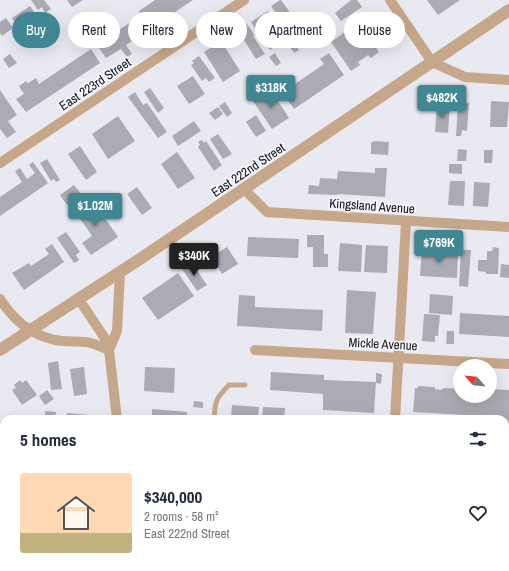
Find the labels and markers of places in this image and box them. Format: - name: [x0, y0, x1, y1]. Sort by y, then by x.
- pin: $318K: [243, 75, 299, 109]
- pin: $482K: [414, 85, 470, 119]
- pin: $1.02M: [62, 193, 128, 227]
- pin: $769K: [411, 230, 467, 264]
- pin: $340K: [166, 243, 222, 277]

